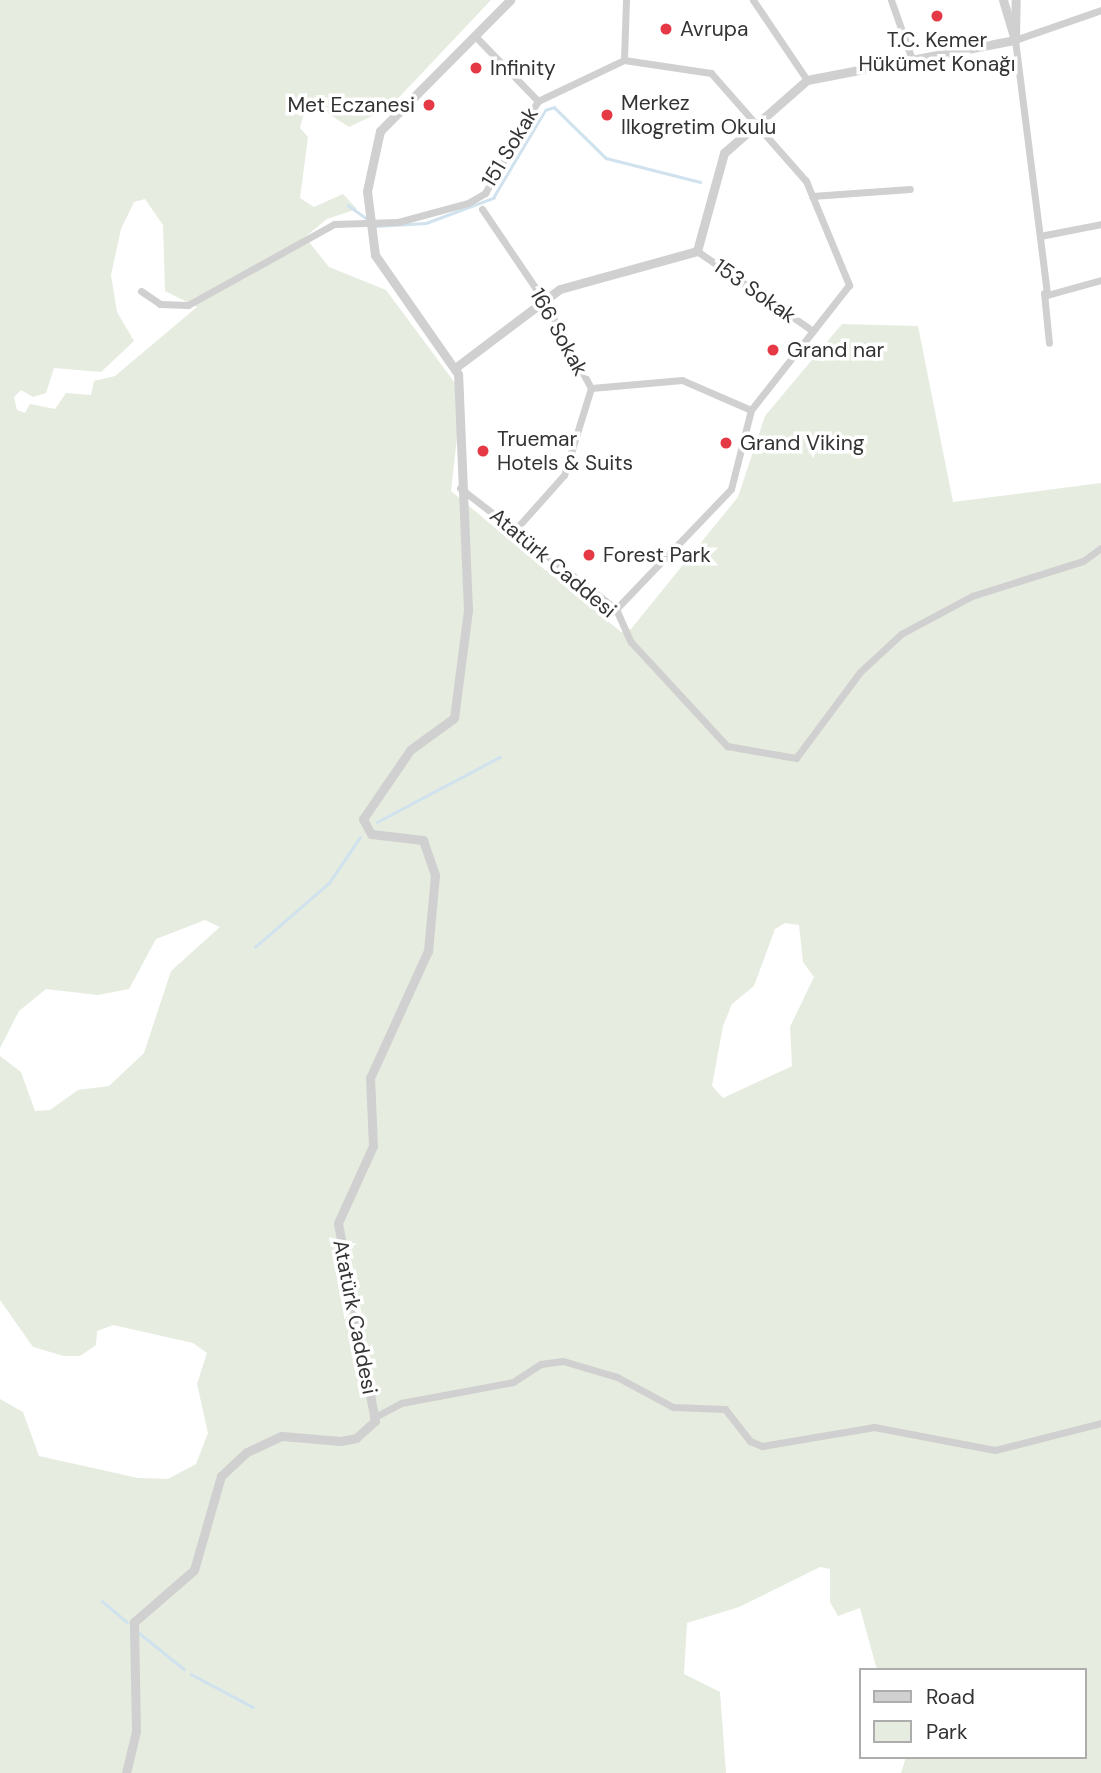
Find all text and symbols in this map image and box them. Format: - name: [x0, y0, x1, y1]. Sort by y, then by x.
- marker: T.C. Kemer Hükümet Konağı: [929, 8, 945, 24]
- place label: Avrupa: [680, 16, 748, 42]
- marker: Avrupa: [658, 21, 674, 37]
- place label: T.C. Kemer Hükümet Konağı: [859, 27, 1015, 77]
- place label: Infinity: [490, 55, 556, 81]
- marker: Infinity: [468, 60, 484, 76]
- place label: Merkez Ilkogretim Okulu: [621, 90, 776, 140]
- place label: Met Eczanesi: [287, 92, 415, 118]
- marker: Met Eczanesi: [421, 97, 437, 113]
- street label: 151 Sokak: [476, 103, 544, 191]
- marker: Merkez Ilkogretim Okulu: [599, 107, 615, 123]
- street label: 153 Sokak: [709, 254, 801, 328]
- street label: 166 Sokak: [525, 284, 593, 380]
- place label: Grand nar: [787, 337, 884, 363]
- marker: Grand nar: [765, 342, 781, 358]
- place label: Truemar Hotels & Suits: [497, 426, 633, 476]
- place label: Grand Viking: [740, 430, 864, 456]
- marker: Grand Viking: [718, 435, 734, 451]
- marker: Truemar Hotels & Suits: [475, 443, 491, 459]
- street label: Atatürk Caddesi: [485, 503, 621, 623]
- place label: Forest Park: [603, 542, 711, 568]
- marker: Forest Park: [581, 547, 597, 563]
- street label: Atatürk Caddesi: [328, 1238, 382, 1396]
- legend: [860, 1668, 1087, 1759]
- text: Road: [926, 1683, 975, 1711]
- text: Park: [926, 1718, 967, 1746]

